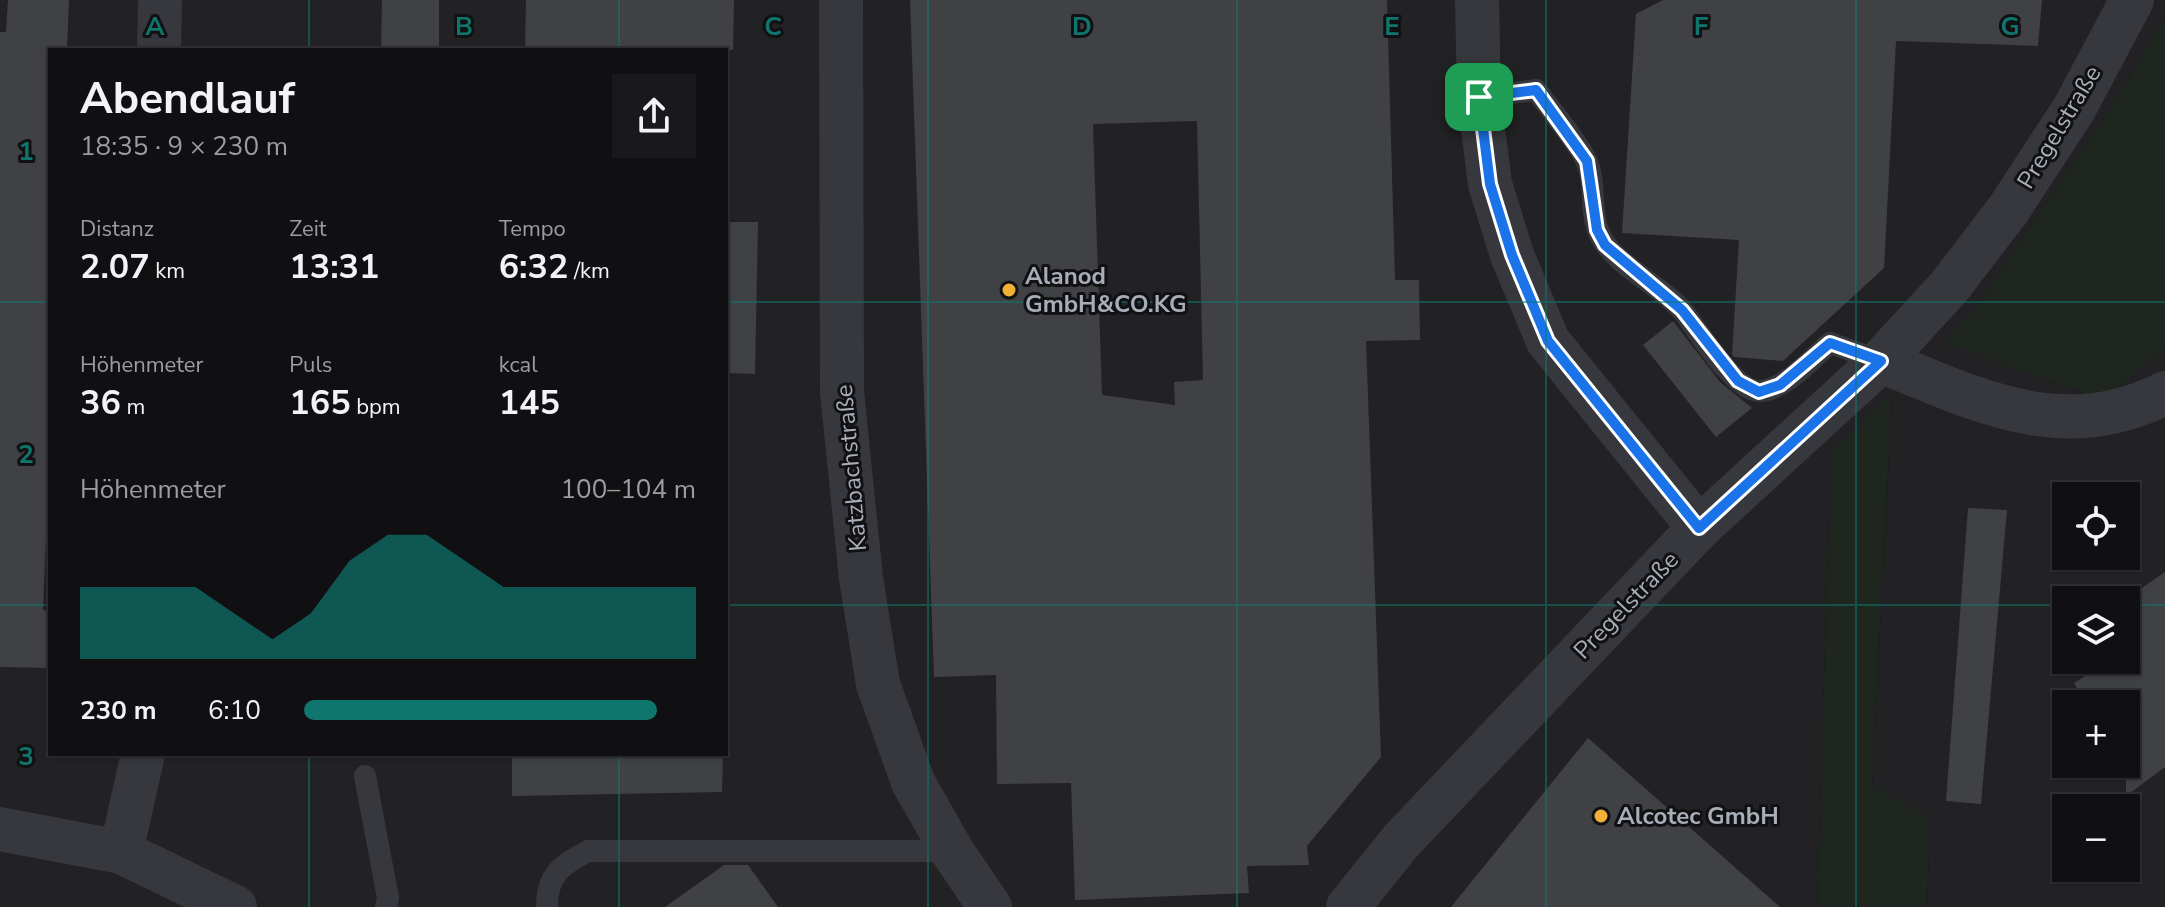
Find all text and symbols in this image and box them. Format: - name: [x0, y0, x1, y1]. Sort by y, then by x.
- text: A: [145, 9, 165, 44]
- text: B: [455, 9, 473, 44]
- text: C: [764, 9, 782, 44]
- text: D: [1072, 9, 1092, 44]
- text: E: [1384, 9, 1400, 44]
- text: F: [1694, 9, 1708, 44]
- text: G: [2000, 9, 2020, 44]
- street label: Pregelstraße: [2010, 59, 2108, 195]
- pin: [1445, 63, 1513, 131]
- text: Abendlauf: [80, 69, 295, 129]
- button: share: [612, 74, 696, 158]
- icon: arrive: [1457, 75, 1501, 119]
- text: 18:35 · 9 × 230 m: [80, 129, 288, 164]
- text: 1: [18, 134, 34, 169]
- text: Distanz: [80, 214, 154, 244]
- text: Zeit: [289, 214, 326, 244]
- text: Tempo: [499, 214, 566, 244]
- text: 2.07: [80, 244, 150, 290]
- text: 13:31: [289, 244, 379, 290]
- text: 6:32: [499, 244, 568, 290]
- text: km: [150, 256, 185, 286]
- text: /km: [568, 256, 610, 286]
- place label: Alanod GmbH&CO.KG: [1025, 260, 1187, 320]
- marker: Alanod GmbH&CO.KG: [1000, 281, 1018, 299]
- text: Höhenmeter: [80, 350, 203, 380]
- text: Puls: [289, 350, 332, 380]
- text: kcal: [499, 350, 538, 380]
- text: 36: [80, 380, 121, 426]
- text: 165: [289, 380, 351, 426]
- text: 145: [499, 380, 560, 426]
- street label: Katzbachstraße: [828, 383, 874, 553]
- text: m: [121, 392, 145, 422]
- text: bpm: [351, 392, 401, 422]
- text: 2: [18, 437, 34, 472]
- text: Höhenmeter: [80, 472, 226, 507]
- text: 100–104 m: [560, 472, 696, 507]
- map controls: [2052, 482, 2140, 882]
- button: locate: [2052, 482, 2140, 570]
- street label: Pregelstraße: [1566, 544, 1686, 666]
- button: layers: [2052, 586, 2140, 674]
- button: +: [2052, 690, 2140, 778]
- text: 230 m: [80, 693, 157, 728]
- text: 6:10: [208, 693, 261, 728]
- text: 3: [18, 739, 34, 774]
- button: −: [2052, 794, 2140, 882]
- place label: Alcotec GmbH: [1617, 800, 1779, 832]
- marker: Alcotec GmbH: [1592, 807, 1610, 825]

